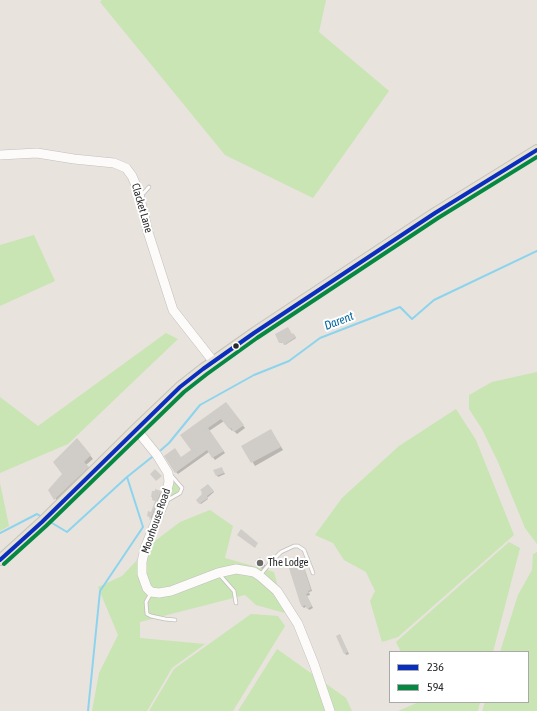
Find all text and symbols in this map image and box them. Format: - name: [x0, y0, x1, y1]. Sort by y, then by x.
- street label: Clacket Lane: [129, 182, 155, 234]
- water label: Darent: [322, 309, 356, 333]
- unlabelled marker: [231, 341, 241, 351]
- street label: Moorhouse Road: [139, 487, 173, 555]
- place label: The Lodge: [268, 556, 309, 570]
- marker: The Lodge: [255, 558, 265, 568]
- legend: [389, 651, 529, 703]
- text: 236: [427, 660, 444, 674]
- text: 594: [427, 680, 444, 694]

